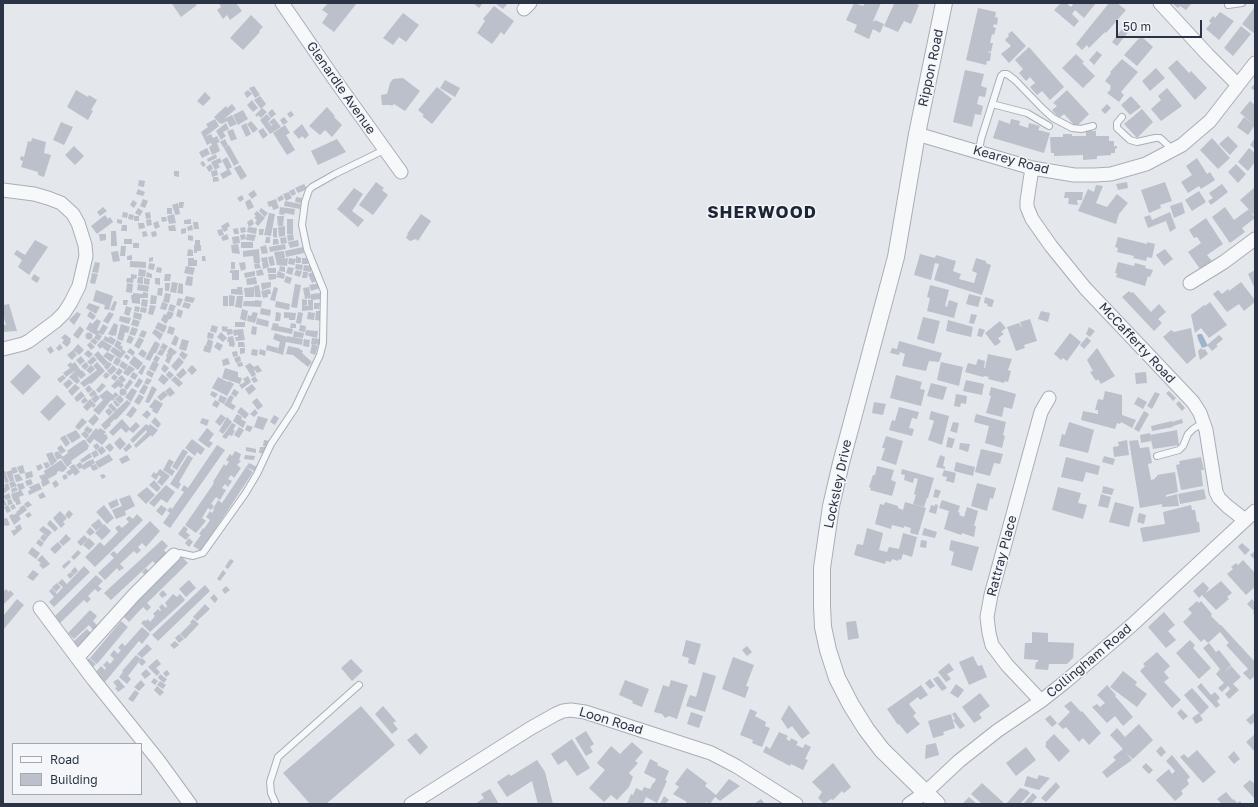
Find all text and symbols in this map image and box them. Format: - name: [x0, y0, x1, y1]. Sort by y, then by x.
- scale bar: [1118, 12, 1204, 38]
- text: 50 m: [1123, 19, 1151, 34]
- street label: Rippon Road: [915, 28, 947, 108]
- street label: Glenardle Avenue: [303, 39, 379, 137]
- street label: Kearey Road: [971, 142, 1051, 178]
- district label: SHERWOOD: [707, 203, 817, 223]
- street label: McCafferty Road: [1096, 299, 1178, 387]
- street label: Locksley Drive: [821, 438, 855, 530]
- street label: Rattray Place: [984, 514, 1020, 598]
- street label: Collingham Road: [1043, 621, 1135, 701]
- street label: Loon Road: [577, 704, 645, 738]
- legend: [12, 743, 142, 795]
- text: Road: [50, 752, 79, 767]
- text: Building: [50, 772, 98, 787]

